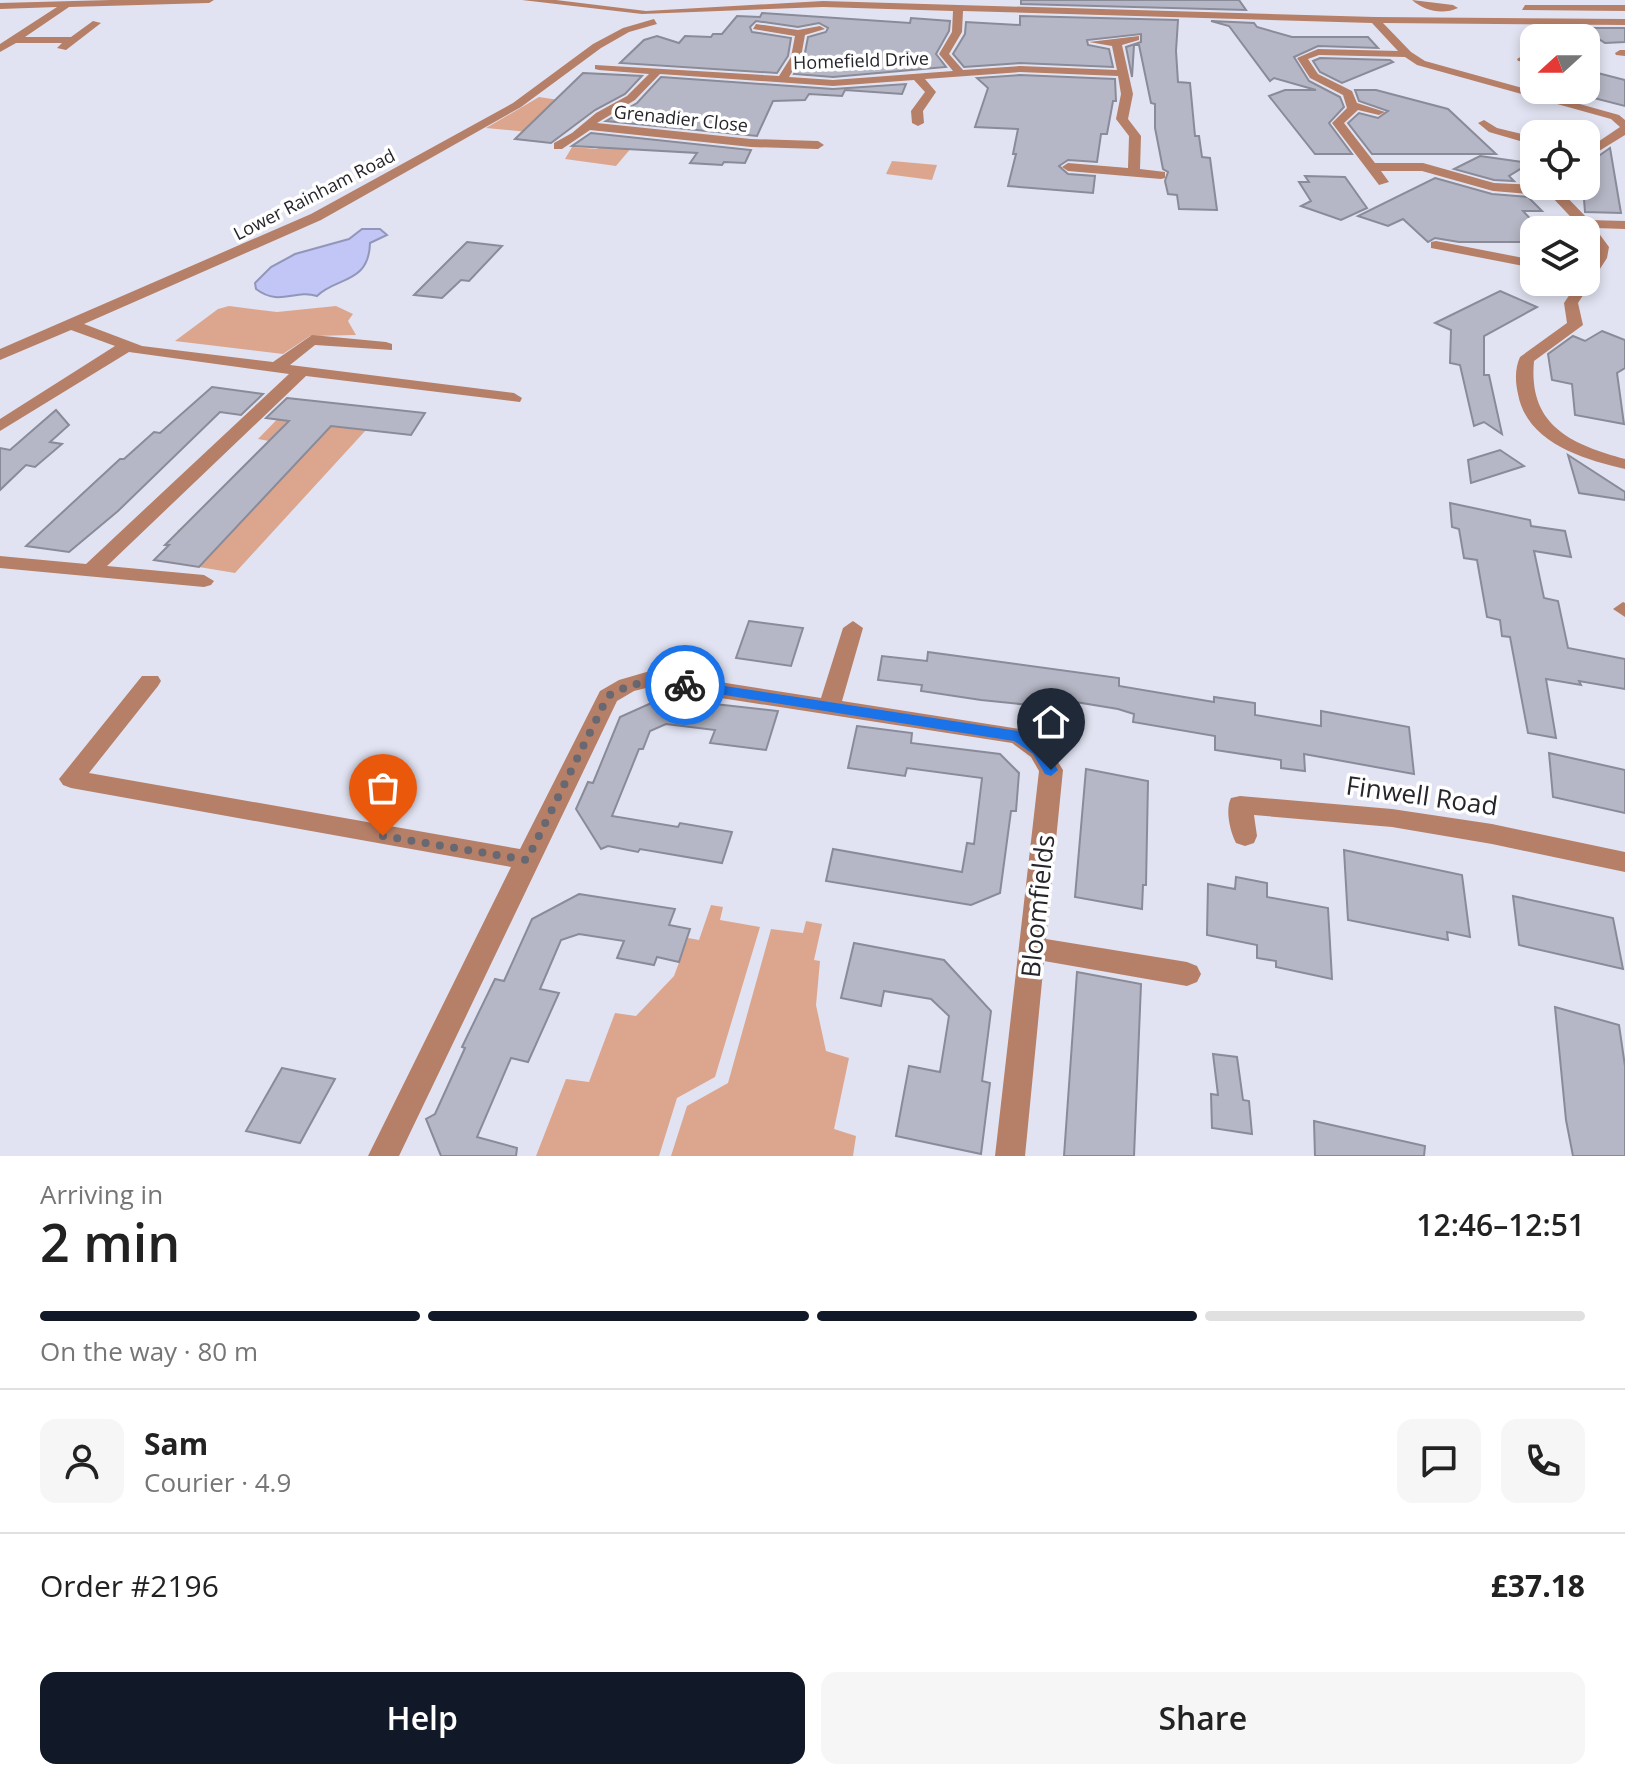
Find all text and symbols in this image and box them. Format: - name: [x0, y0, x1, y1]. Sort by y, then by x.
- north arrow: [1520, 24, 1600, 104]
- map controls: [1520, 24, 1600, 296]
- street label: Homefield Drive: [793, 46, 929, 74]
- street label: Grenadier Close: [613, 99, 749, 137]
- button: locate: [1520, 120, 1600, 200]
- street label: Lower Rainham Road: [229, 143, 399, 245]
- button: layers: [1520, 216, 1600, 296]
- courier: [645, 645, 725, 725]
- icon: bike: [663, 663, 707, 707]
- pin: [1017, 688, 1085, 770]
- icon: home: [1029, 700, 1073, 744]
- pin: [349, 754, 417, 836]
- icon: bag: [361, 766, 405, 810]
- street label: Finwell Road: [1344, 767, 1500, 823]
- street label: Bloomfields: [1012, 833, 1062, 979]
- text: Arriving in: [40, 1176, 163, 1212]
- text: 12:46–12:51: [1416, 1204, 1585, 1245]
- text: 2 min: [40, 1206, 180, 1277]
- text: On the way · 80 m: [40, 1333, 258, 1369]
- button: person: [40, 1419, 124, 1503]
- button: chat: [1397, 1419, 1481, 1503]
- button: phone: [1501, 1419, 1585, 1503]
- text: Sam: [144, 1423, 208, 1464]
- text: Courier · 4.9: [144, 1464, 291, 1500]
- text: Order #2196: [40, 1565, 219, 1606]
- text: £37.18: [1491, 1565, 1585, 1606]
- button: Help: [40, 1672, 805, 1764]
- button: Share: [821, 1672, 1585, 1764]

